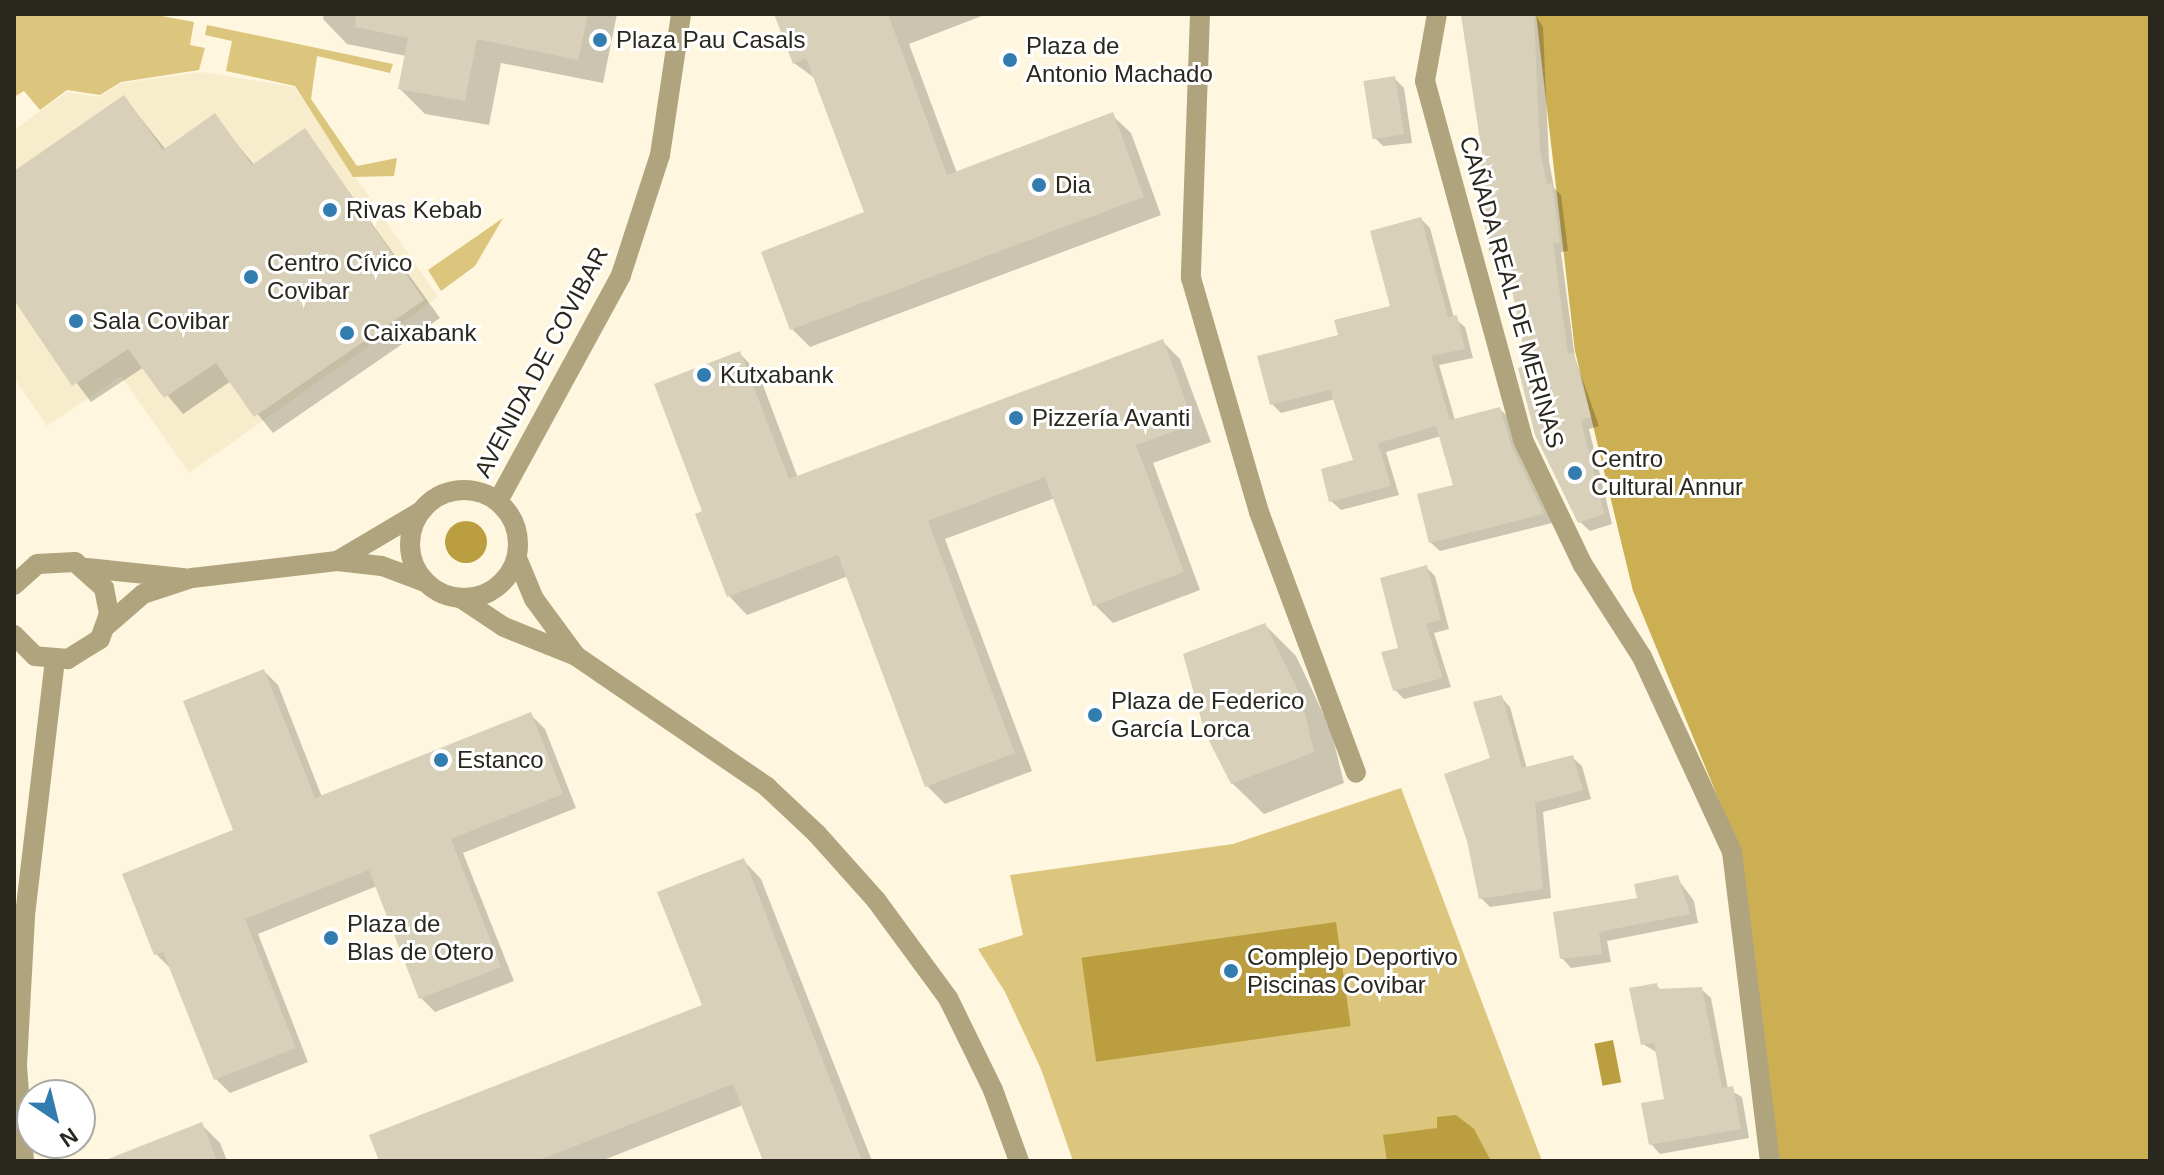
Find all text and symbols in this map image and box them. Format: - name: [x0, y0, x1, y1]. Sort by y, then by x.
- place label: Plaza Pau Casals: [616, 26, 805, 54]
- marker: Plaza Pau Casals: [591, 31, 609, 49]
- place label: Plaza de Antonio Machado: [1026, 32, 1213, 88]
- marker: Plaza de Antonio Machado: [1001, 51, 1019, 69]
- street label: CAÑADA REAL DE MERINAS: [1453, 132, 1571, 452]
- place label: Dia: [1055, 171, 1091, 199]
- marker: Dia: [1030, 176, 1048, 194]
- place label: Rivas Kebab: [346, 196, 482, 224]
- marker: Rivas Kebab: [321, 201, 339, 219]
- street label: AVENIDA DE COVIBAR: [468, 241, 614, 483]
- place label: Centro Cívico Covibar: [267, 249, 412, 305]
- marker: Centro Cívico Covibar: [242, 268, 260, 286]
- place label: Sala Covibar: [92, 307, 229, 335]
- marker: Sala Covibar: [67, 312, 85, 330]
- place label: Caixabank: [363, 319, 476, 347]
- marker: Caixabank: [338, 324, 356, 342]
- place label: Kutxabank: [720, 361, 833, 389]
- marker: Kutxabank: [695, 366, 713, 384]
- place label: Pizzería Avanti: [1032, 404, 1192, 432]
- marker: Pizzería Avanti: [1007, 409, 1025, 427]
- place label: Centro Cultural Annur: [1591, 445, 1744, 501]
- marker: Centro Cultural Annur: [1566, 464, 1584, 482]
- place label: Plaza de Federico García Lorca: [1111, 687, 1304, 743]
- marker: Plaza de Federico García Lorca: [1086, 706, 1104, 724]
- place label: Estanco: [457, 746, 544, 774]
- marker: Estanco: [432, 751, 450, 769]
- place label: Plaza de Blas de Otero: [347, 910, 494, 966]
- marker: Plaza de Blas de Otero: [322, 929, 340, 947]
- place label: Complejo Deportivo Piscinas Covibar: [1247, 943, 1458, 999]
- marker: Complejo Deportivo Piscinas Covibar: [1222, 962, 1240, 980]
- north arrow: [16, 1079, 96, 1159]
- text: N: [55, 1123, 83, 1152]

